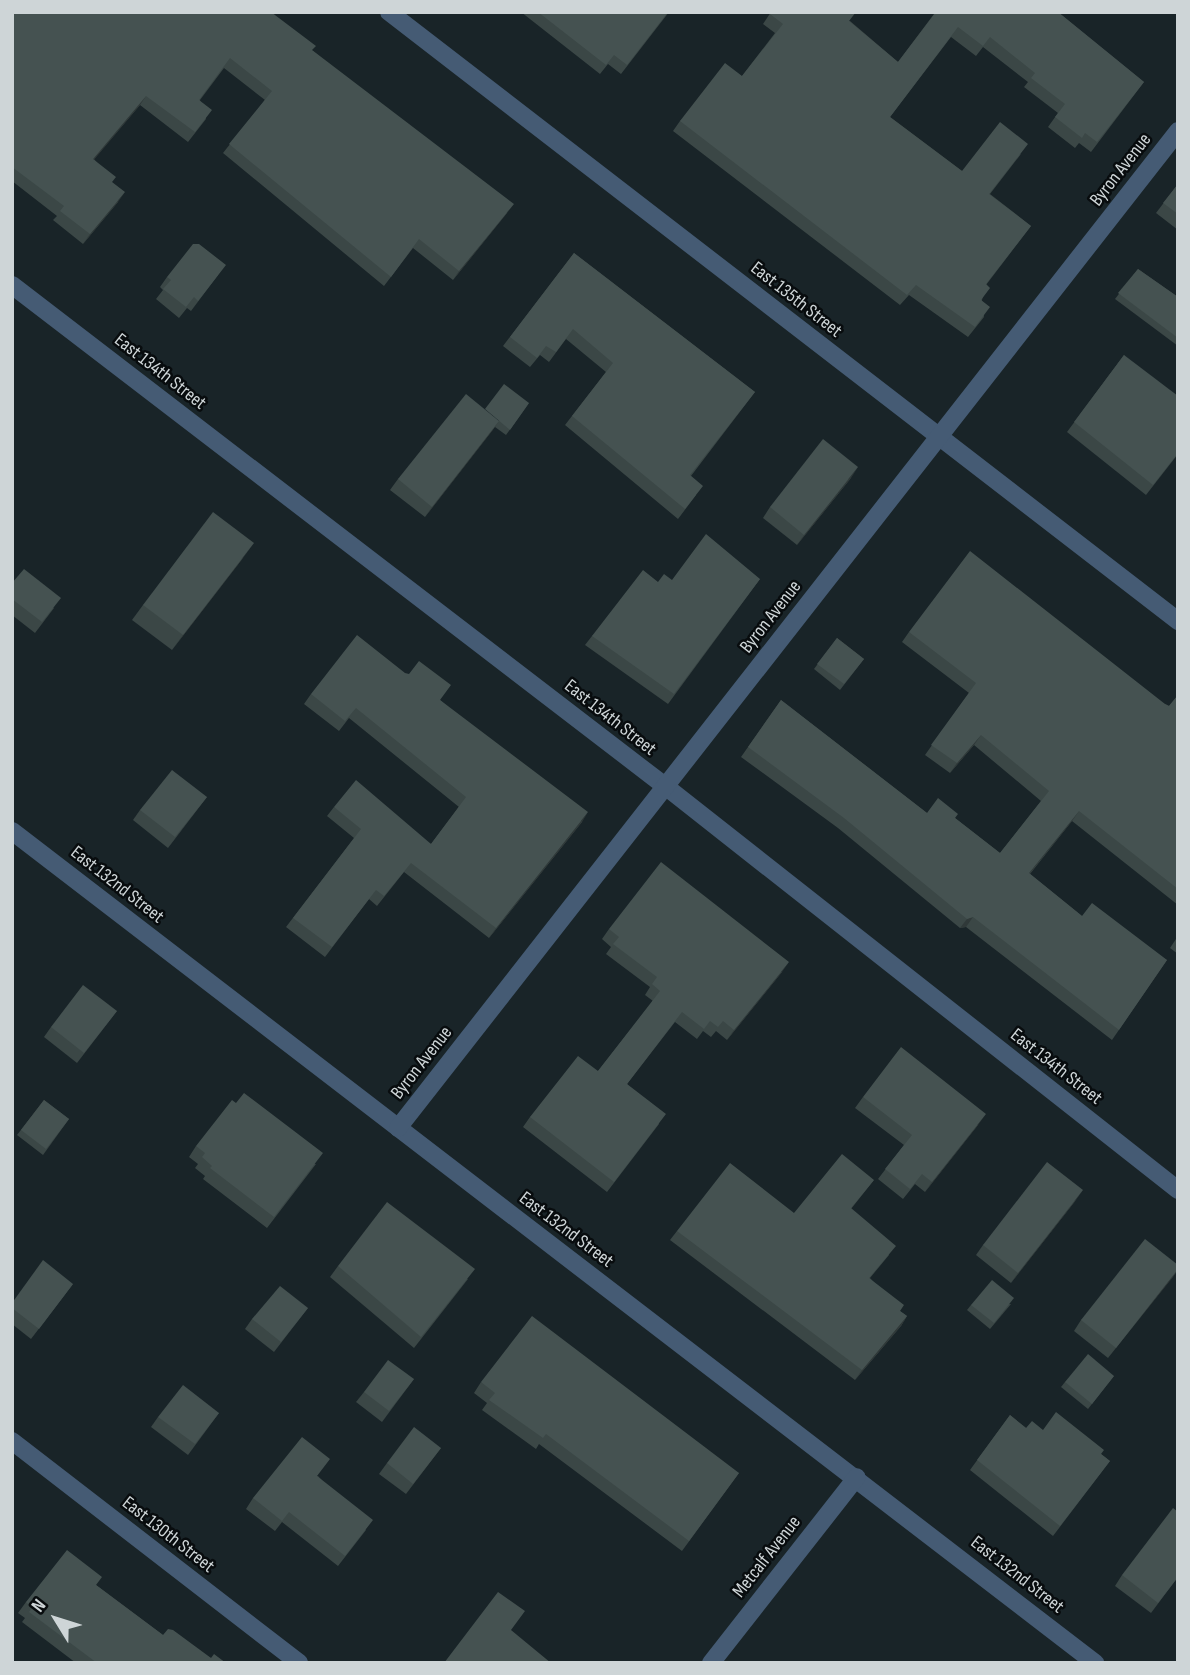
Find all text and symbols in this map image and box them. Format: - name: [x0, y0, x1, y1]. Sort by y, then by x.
- street label: Byron Avenue: [1085, 129, 1157, 211]
- street label: East 135th Street: [746, 257, 846, 343]
- street label: East 134th Street: [110, 329, 210, 415]
- street label: Byron Avenue: [735, 576, 807, 658]
- street label: East 134th Street: [560, 675, 660, 761]
- street label: East 132nd Street: [66, 842, 168, 928]
- street label: Byron Avenue: [386, 1022, 458, 1104]
- street label: East 134th Street: [1006, 1024, 1106, 1110]
- street label: East 132nd Street: [514, 1187, 618, 1273]
- street label: East 130th Street: [117, 1492, 219, 1578]
- street label: Metcalf Avenue: [728, 1511, 806, 1603]
- street label: East 132nd Street: [966, 1532, 1068, 1618]
- north arrow: [21, 1584, 91, 1654]
- text: N: [27, 1595, 51, 1617]

